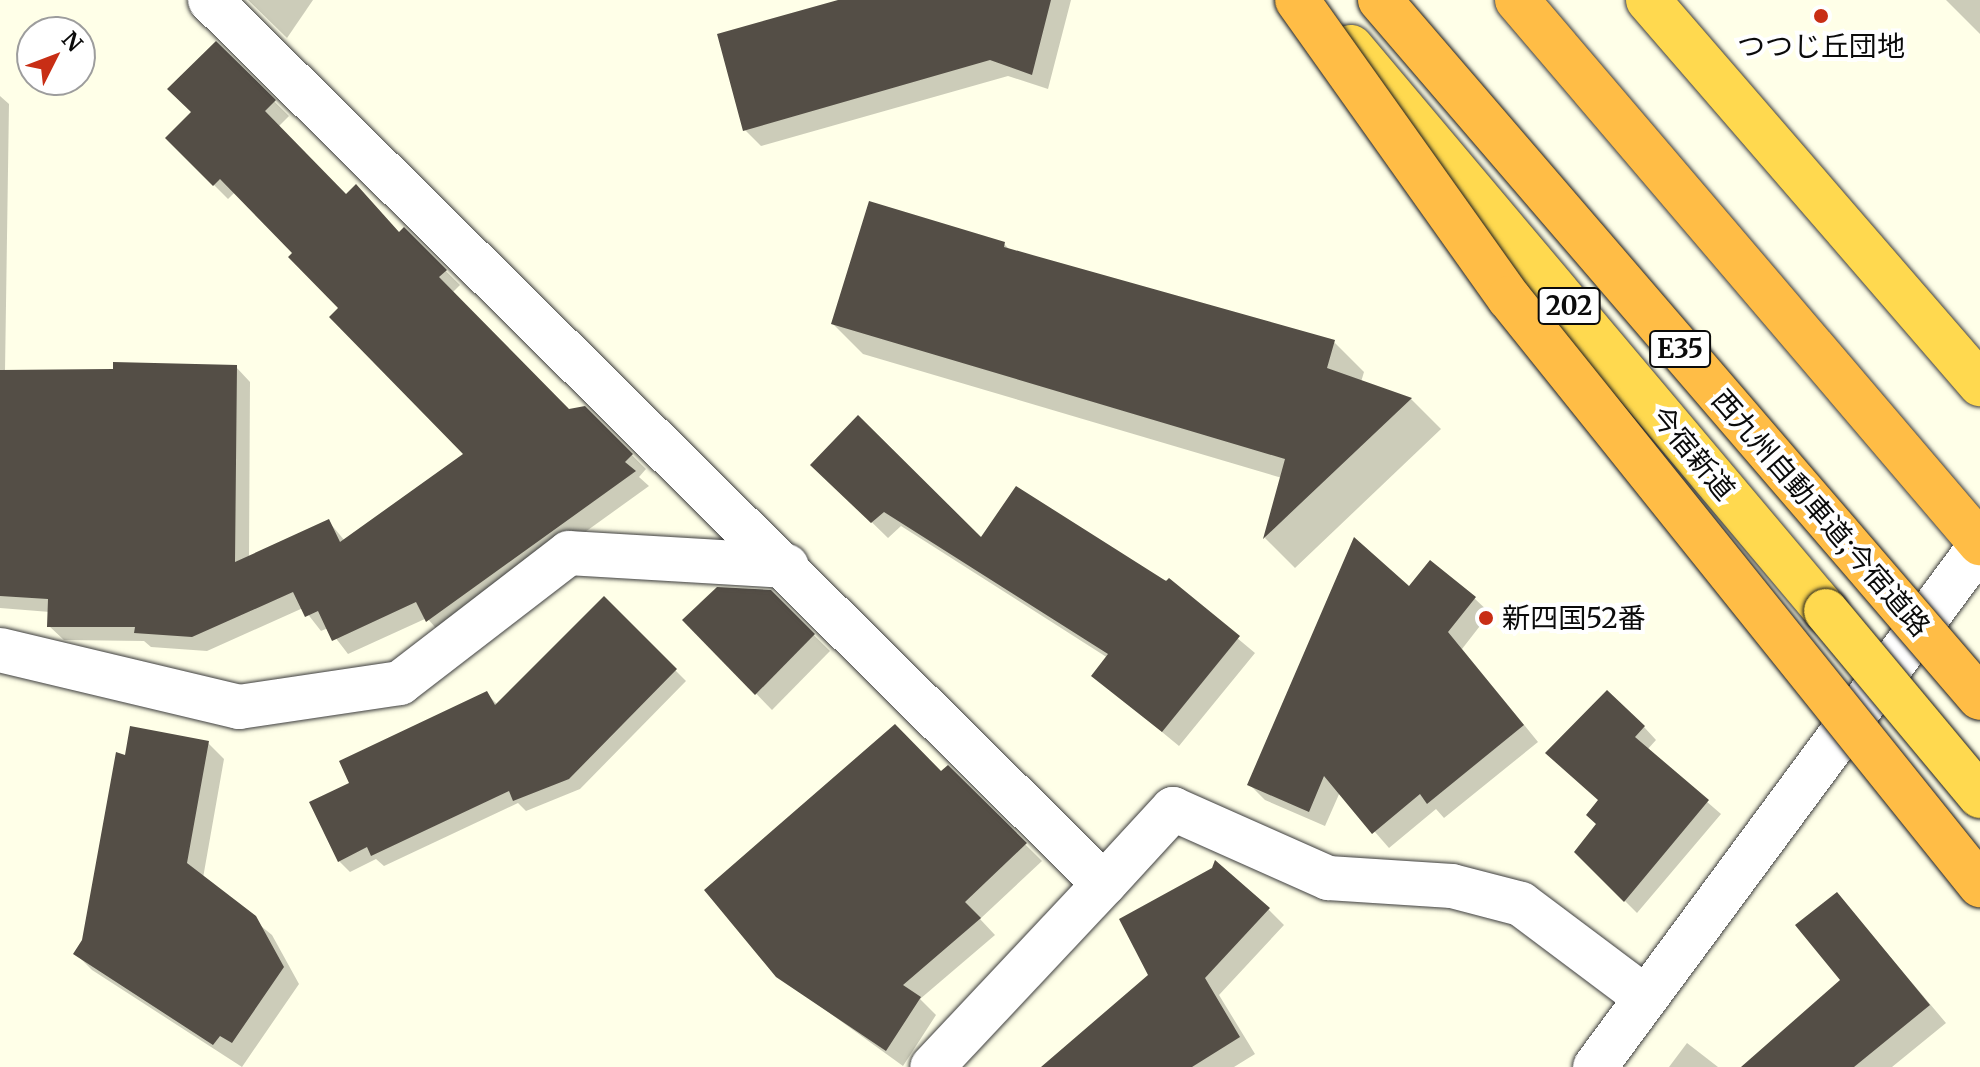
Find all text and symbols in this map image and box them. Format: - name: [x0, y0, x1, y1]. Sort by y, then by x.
- marker: つつじ丘団地: [1812, 7, 1830, 25]
- north arrow: [16, 16, 96, 96]
- text: N: [56, 25, 89, 57]
- place label: つつじ丘団地: [1737, 29, 1905, 63]
- road number: 202: [1537, 284, 1601, 328]
- road number: E35: [1648, 327, 1712, 371]
- street label: 西九州自動車道;今宿道路: [1705, 383, 1937, 643]
- street label: 今宿新道: [1644, 399, 1742, 507]
- place label: 新四国52番: [1502, 601, 1646, 635]
- marker: 新四国52番: [1477, 609, 1495, 627]

